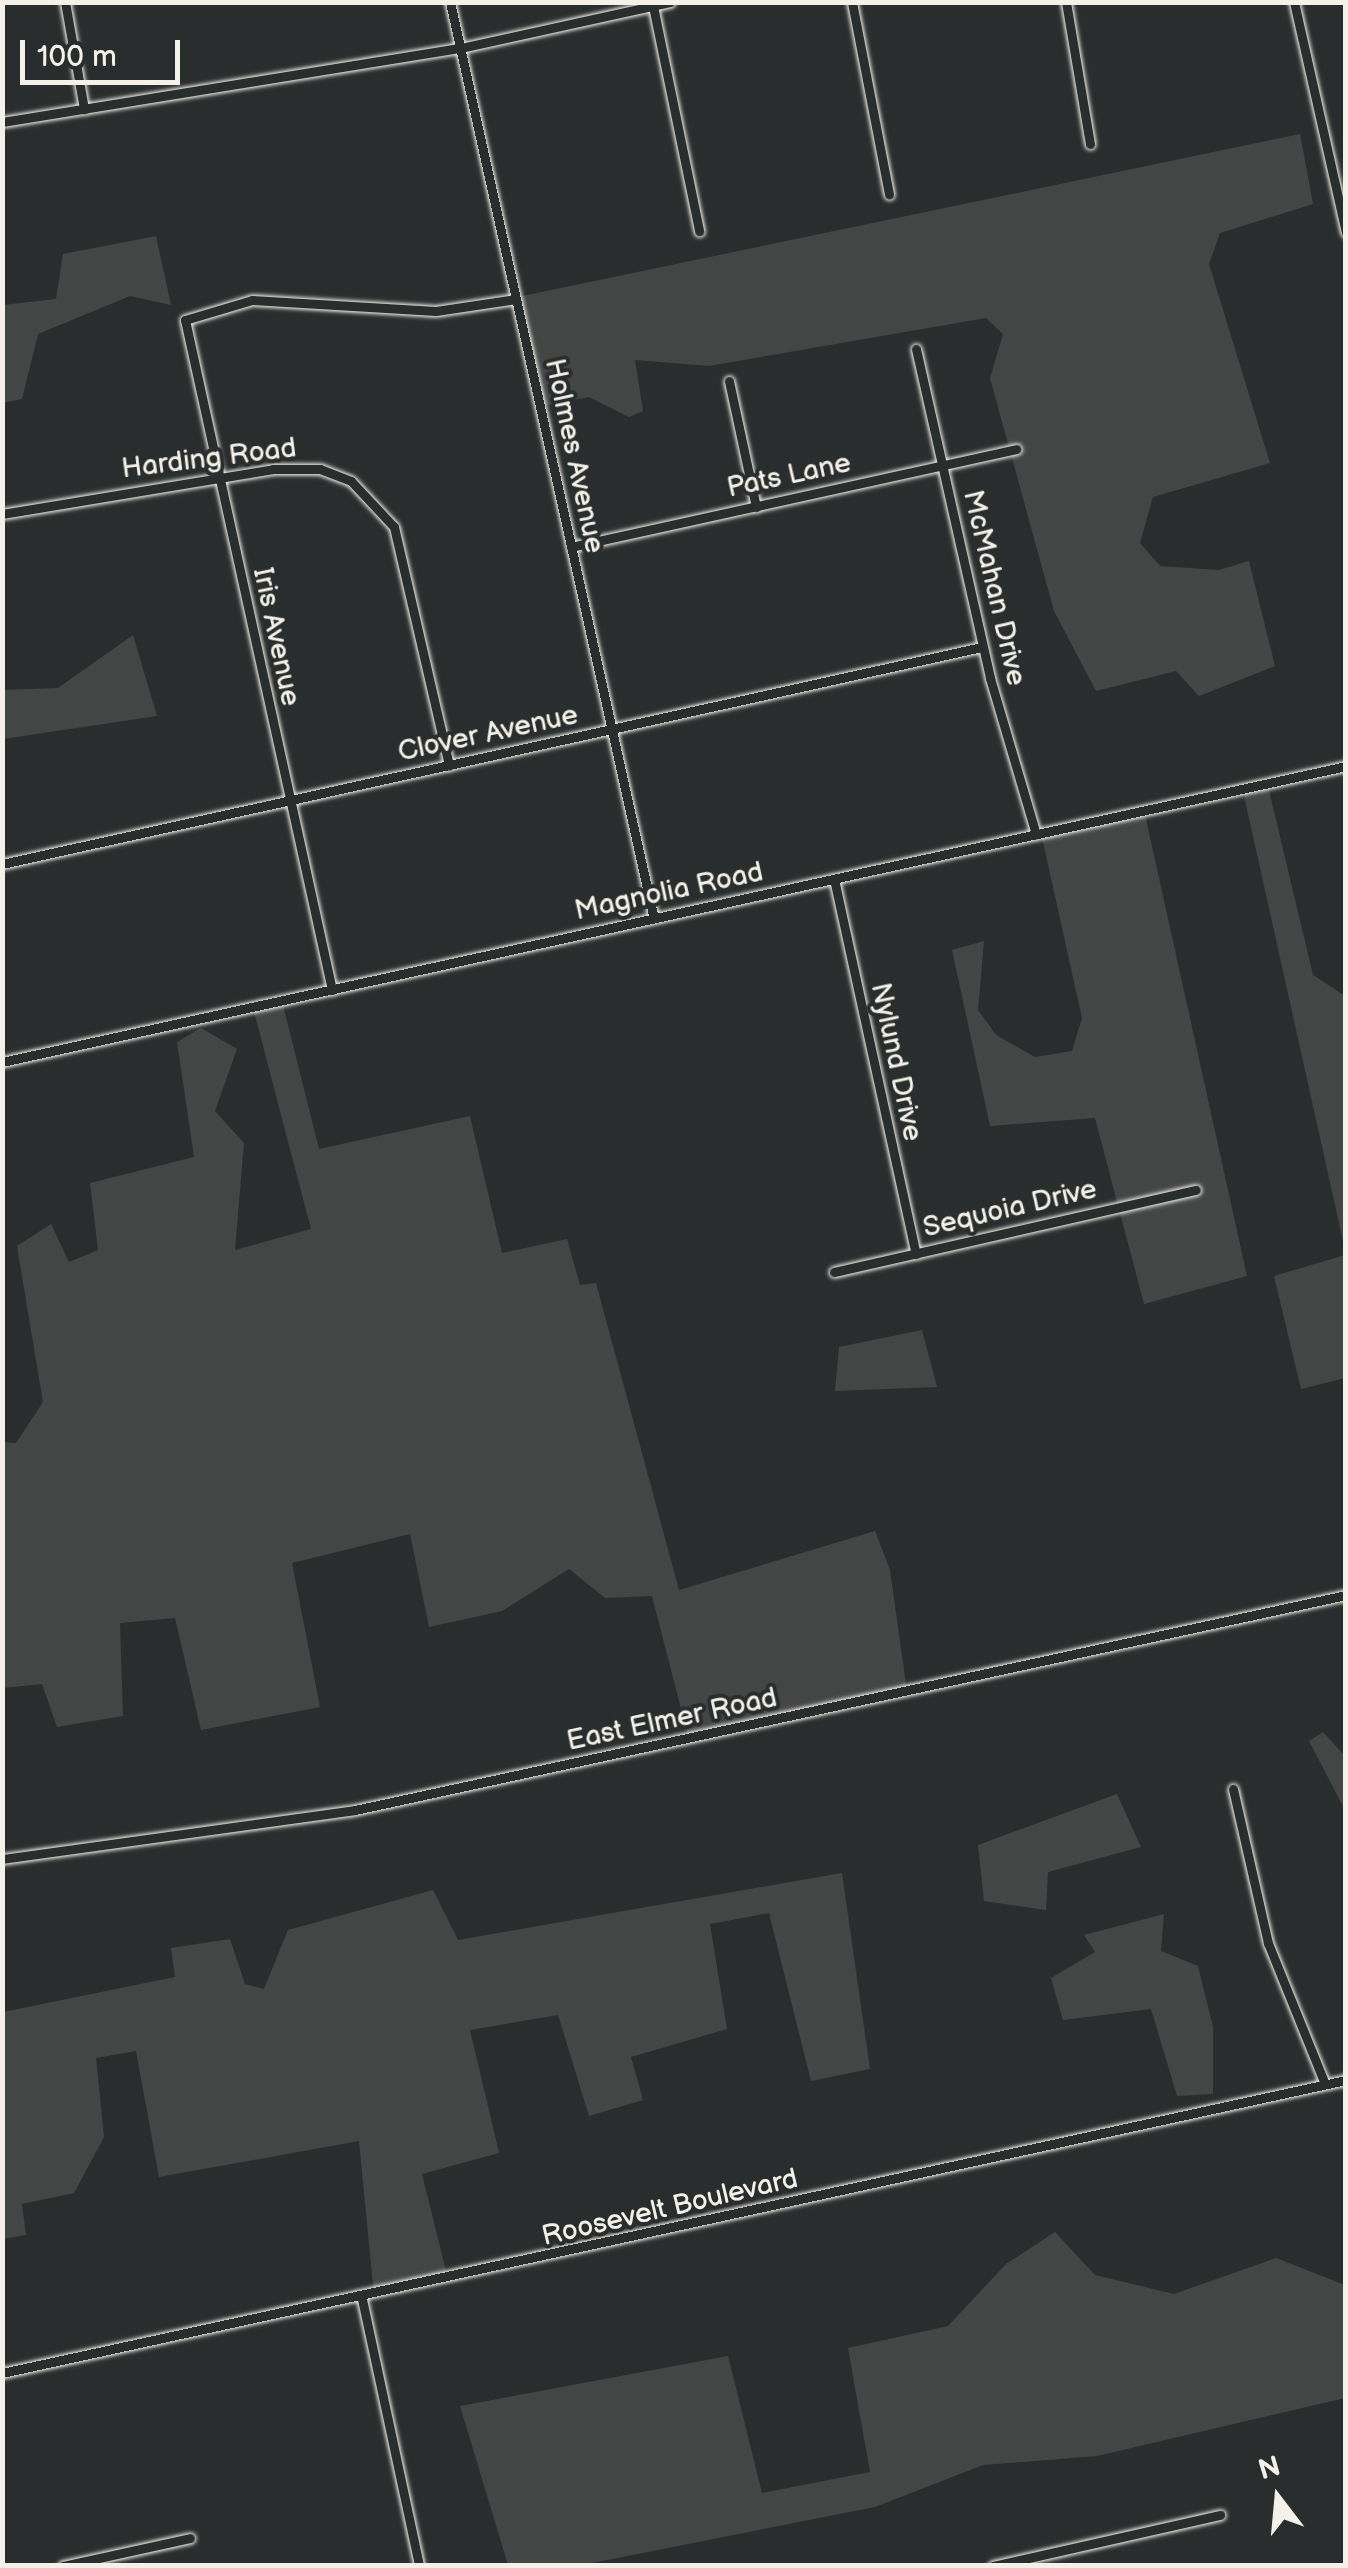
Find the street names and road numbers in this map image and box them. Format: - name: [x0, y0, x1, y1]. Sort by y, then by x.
- street label: Holmes Avenue: [537, 356, 611, 556]
- street label: Harding Road: [120, 432, 298, 486]
- street label: Pats Lane: [724, 447, 854, 505]
- street label: McMahan Drive: [955, 487, 1033, 689]
- street label: Iris Avenue: [245, 565, 307, 709]
- street label: Clover Avenue: [395, 699, 581, 769]
- street label: Magnolia Road: [572, 856, 766, 928]
- street label: Nylund Drive: [863, 980, 929, 1144]
- street label: Sequoia Drive: [920, 1173, 1100, 1245]
- street label: East Elmer Road: [564, 1681, 780, 1759]
- street label: Roosevelt Boulevard: [539, 2162, 801, 2254]

